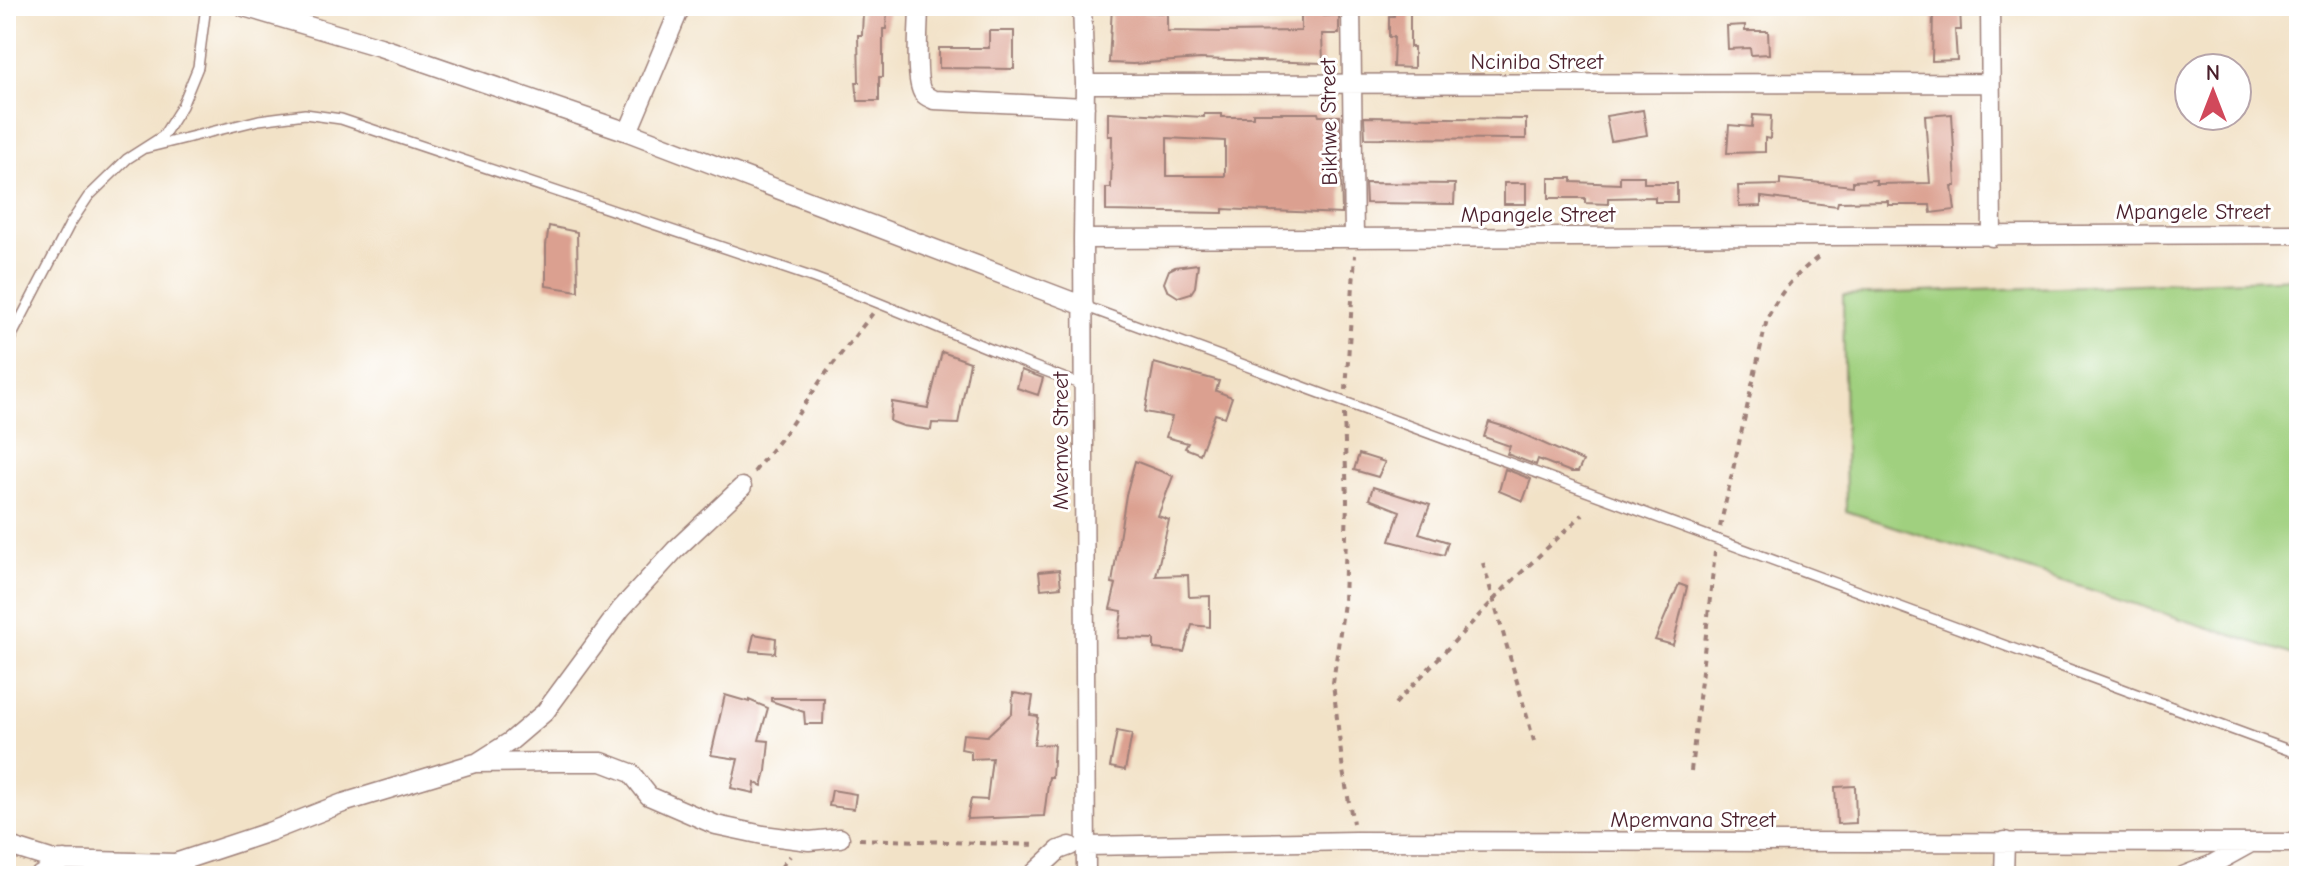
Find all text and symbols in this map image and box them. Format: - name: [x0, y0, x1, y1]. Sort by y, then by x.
- street label: Nciniba Street: [1471, 49, 1604, 75]
- north arrow: [2173, 52, 2253, 132]
- street label: Bikhwe Street: [1315, 57, 1343, 186]
- text: N: [2206, 60, 2220, 86]
- street label: Mpangele Street: [2116, 199, 2271, 225]
- street label: Mpangele Street: [1461, 202, 1616, 228]
- street label: Mvemve Street: [1048, 371, 1074, 510]
- street label: Mpemvana Street: [1610, 807, 1776, 833]

